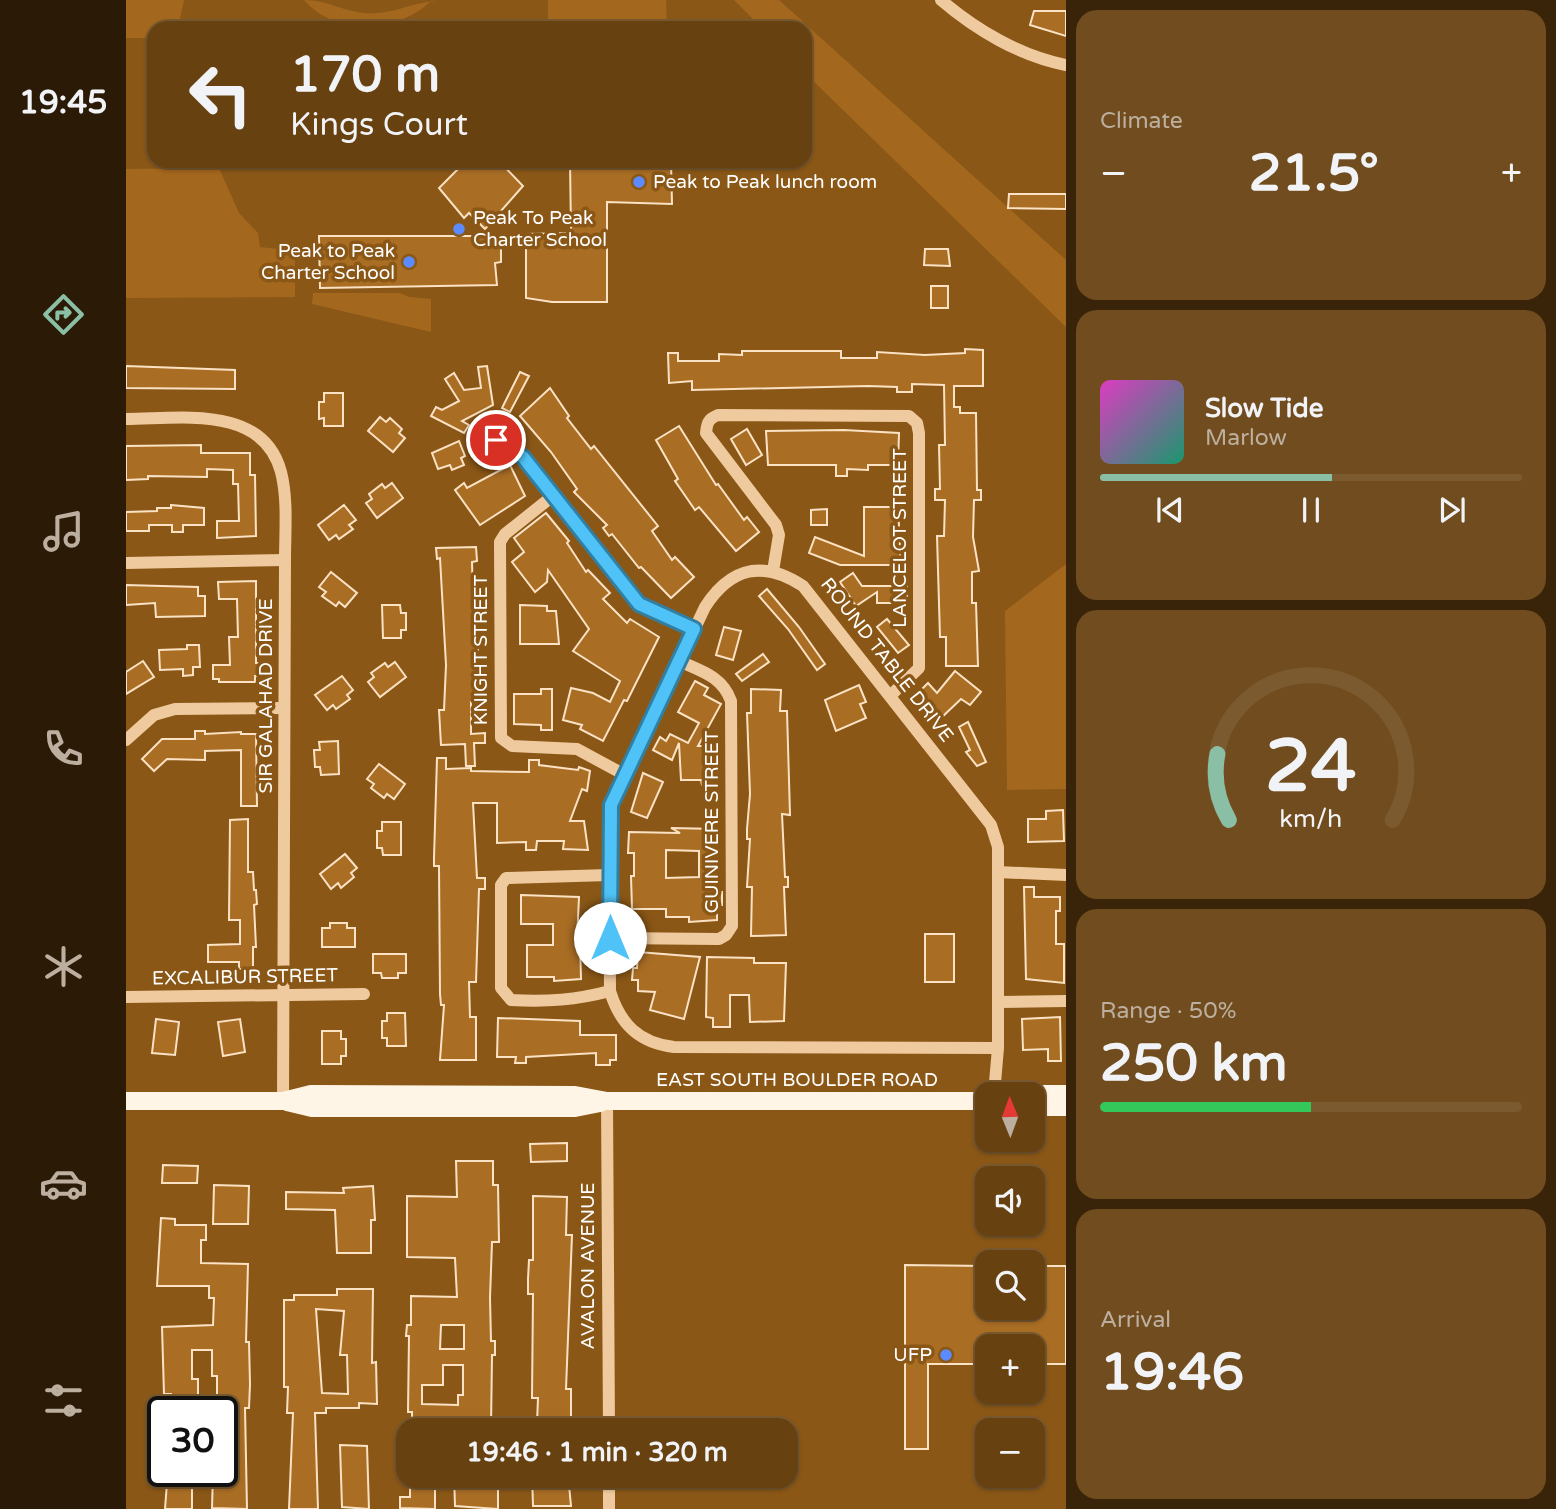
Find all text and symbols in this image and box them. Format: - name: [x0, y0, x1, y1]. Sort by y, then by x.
- text: 170 m: [290, 46, 440, 105]
- icon: left: [175, 49, 266, 140]
- text: 19:45: [19, 84, 107, 122]
- text: Kings Court: [290, 106, 468, 144]
- text: Climate: [1100, 107, 1183, 135]
- text: 21.5°: [1249, 142, 1379, 205]
- text: −: [1100, 151, 1127, 197]
- text: +: [1501, 151, 1522, 197]
- place label: Peak to Peak lunch room: [653, 171, 877, 193]
- marker: Peak to Peak lunch room: [631, 174, 647, 190]
- place label: Peak To Peak Charter School: [473, 207, 607, 251]
- marker: Peak To Peak Charter School: [451, 221, 467, 237]
- place label: Peak to Peak Charter School: [261, 240, 395, 284]
- marker: Peak to Peak Charter School: [401, 254, 417, 270]
- icon: directions: [39, 290, 88, 339]
- text: Slow Tide: [1205, 393, 1323, 424]
- pin: [466, 410, 526, 470]
- icon: arrive: [477, 421, 515, 459]
- text: Marlow: [1205, 424, 1287, 452]
- street label: LANCELOT STREET: [889, 448, 911, 628]
- icon: previous: [1151, 491, 1189, 529]
- icon: pause: [1292, 491, 1330, 529]
- icon: next: [1433, 491, 1471, 529]
- icon: music: [39, 507, 88, 556]
- street label: KNIGHT STREET: [470, 574, 492, 725]
- street label: ROUND TABLE DRIVE: [816, 574, 958, 746]
- street label: SIR GALAHAD DRIVE: [255, 598, 277, 794]
- icon: phone: [39, 724, 88, 773]
- text: 24: [1265, 724, 1357, 812]
- street label: GUINIVERE STREET: [701, 730, 723, 913]
- text: km/h: [1280, 804, 1342, 834]
- position arrow: [573, 901, 647, 975]
- icon: climate: [39, 942, 88, 991]
- street label: EXCALIBUR STREET: [152, 964, 339, 990]
- text: Range · 50%: [1100, 997, 1236, 1025]
- text: 250 km: [1100, 1032, 1288, 1095]
- street label: EAST SOUTH BOULDER ROAD: [656, 1069, 938, 1091]
- north arrow: [975, 1082, 1045, 1152]
- map controls: [975, 1082, 1045, 1488]
- icon: car: [39, 1159, 88, 1208]
- button: sound: [975, 1166, 1045, 1236]
- street label: AVALON AVENUE: [577, 1183, 599, 1349]
- button: search: [975, 1250, 1045, 1320]
- text: Arrival: [1100, 1306, 1171, 1334]
- button: +: [975, 1334, 1045, 1404]
- text: 19:46: [1100, 1341, 1244, 1404]
- place label: UFP: [893, 1344, 932, 1366]
- marker: UFP: [938, 1347, 954, 1363]
- icon: filters: [39, 1376, 88, 1425]
- speed limit sign: 30: [147, 1396, 238, 1487]
- button: −: [975, 1418, 1045, 1488]
- text: 19:46 · 1 min · 320 m: [466, 1437, 728, 1468]

